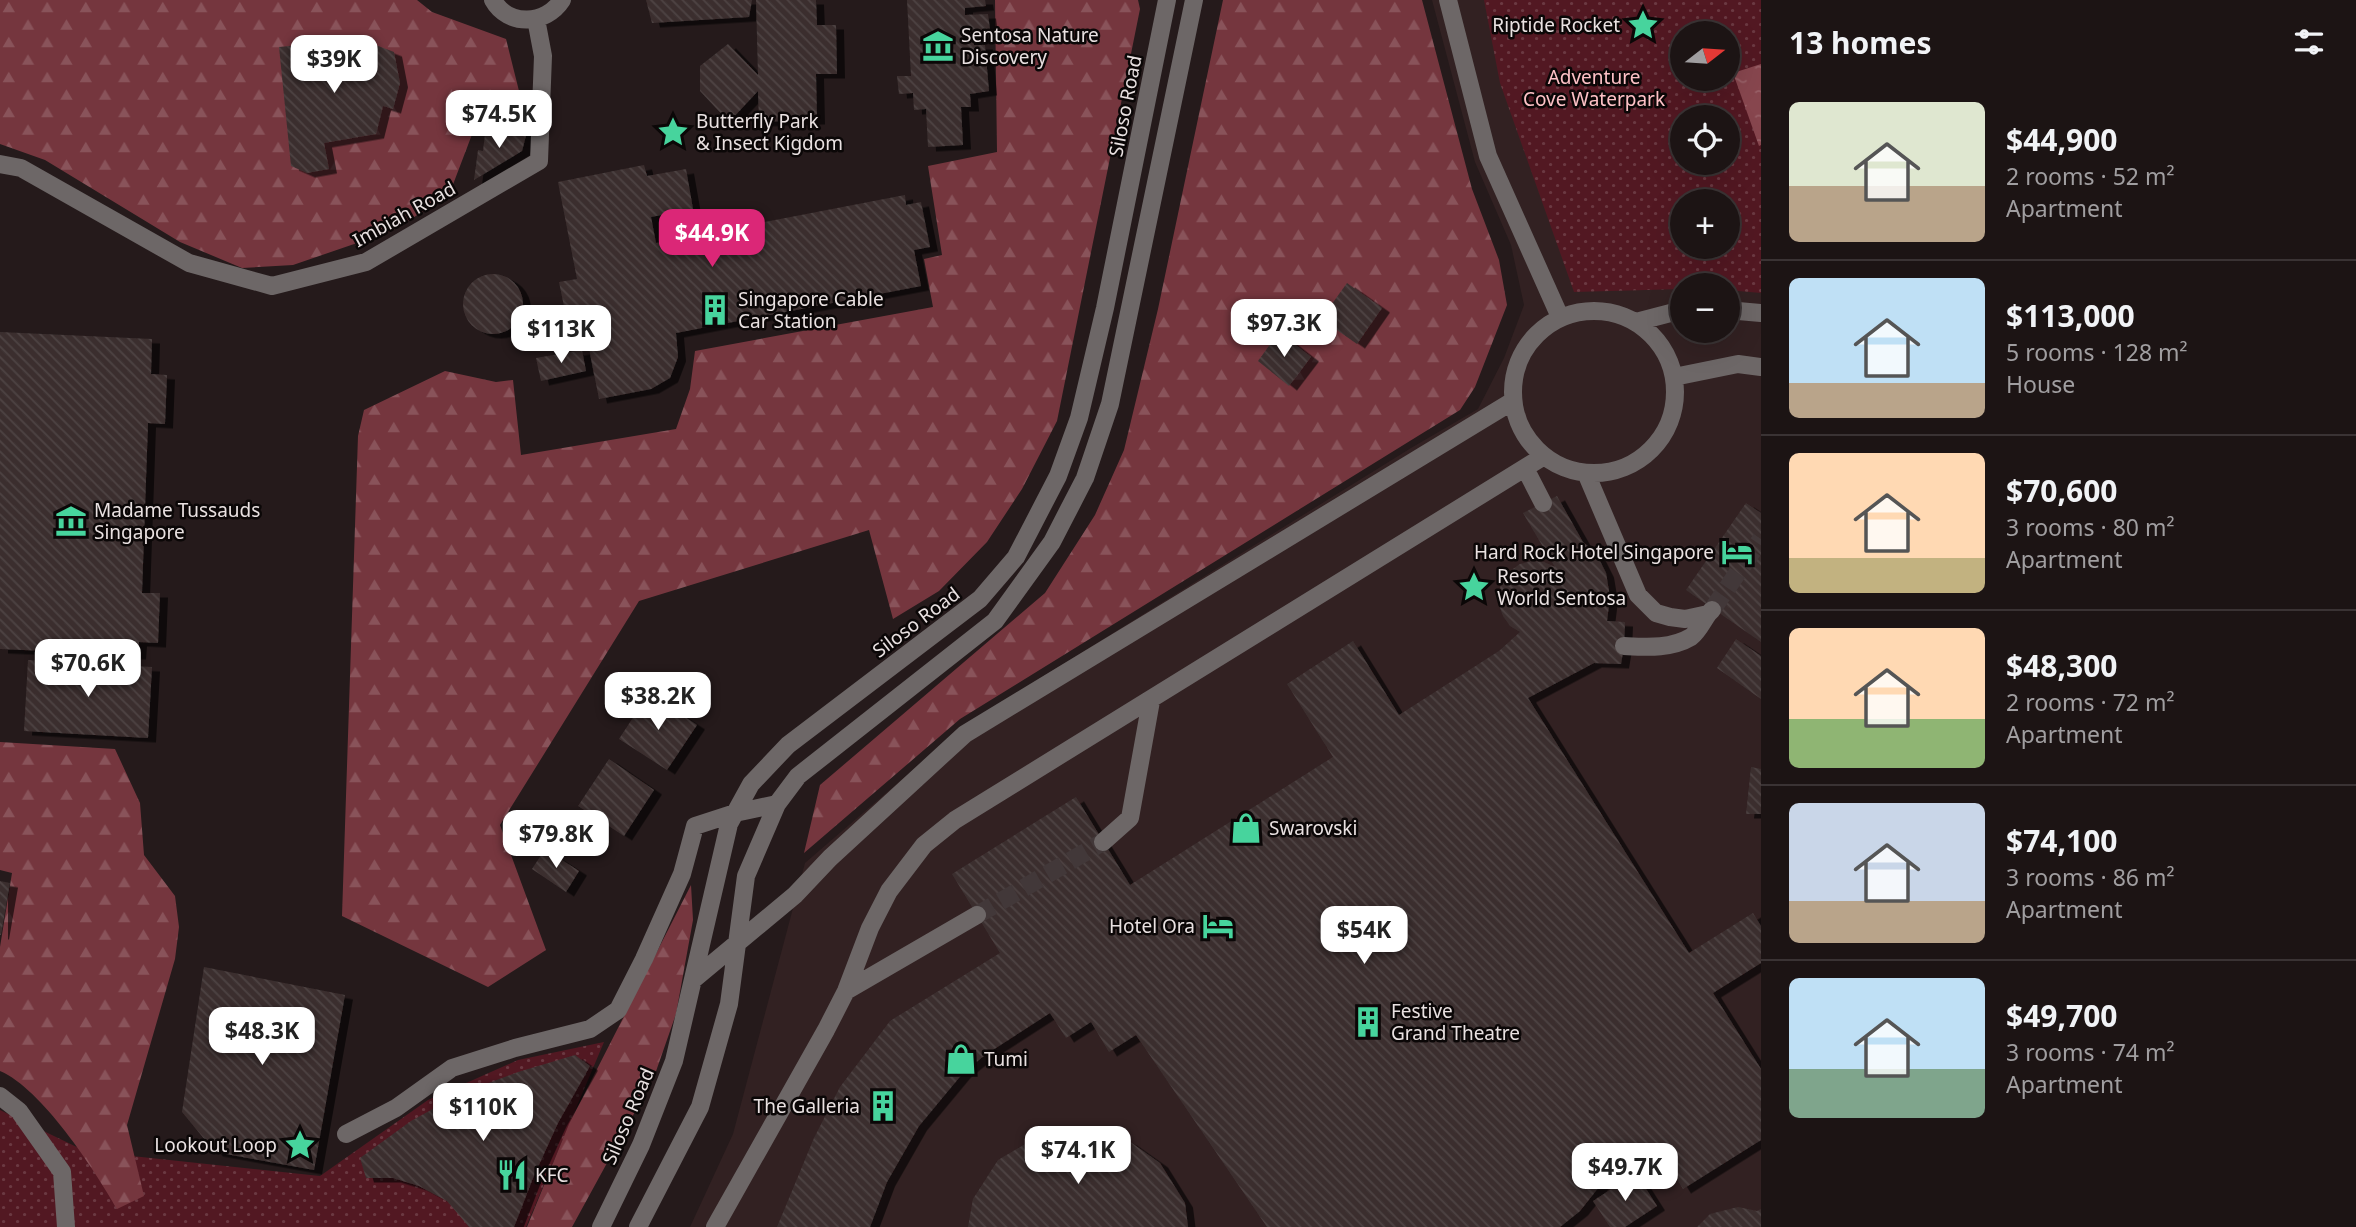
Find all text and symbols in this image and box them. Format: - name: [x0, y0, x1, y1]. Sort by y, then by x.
- place icon: Riptide Rocket: [1626, 8, 1660, 42]
- place label: Riptide Rocket: [1492, 12, 1620, 38]
- north arrow: [1670, 21, 1740, 91]
- map controls: [1670, 21, 1740, 343]
- place label: Sentosa Nature Discovery: [961, 22, 1099, 70]
- text: 13 homes: [1789, 22, 1932, 63]
- icon: filters: [2290, 23, 2328, 61]
- museum icon: Sentosa Nature Discovery: [921, 29, 955, 63]
- pin: $39K: [293, 36, 375, 95]
- text: $39K: [307, 42, 361, 74]
- street label: Siloso Road: [1102, 53, 1148, 159]
- park label: Adventure Cove Waterpark: [1523, 64, 1665, 112]
- pin: $74.5K: [442, 90, 556, 150]
- text: $74.5K: [462, 97, 536, 129]
- button: locate: [1670, 105, 1740, 175]
- place label: Butterfly Park & Insect Kigdom: [696, 108, 843, 156]
- place icon: Butterfly Park & Insect Kigdom: [656, 115, 690, 149]
- text: $44,900: [2006, 119, 2118, 160]
- icon: home: [1845, 130, 1929, 214]
- text: 2 rooms · 52 m²: [2006, 160, 2175, 192]
- street label: Imbiah Road: [348, 175, 460, 253]
- button: +: [1670, 189, 1740, 259]
- text: Apartment: [2006, 192, 2123, 224]
- pin: $44.9K: [655, 210, 769, 269]
- text: $44.9K: [675, 216, 749, 248]
- button: −: [1670, 273, 1740, 343]
- place label: Singapore Cable Car Station: [738, 286, 884, 334]
- building icon: Singapore Cable Car Station: [698, 293, 732, 327]
- text: $113,000: [2006, 295, 2135, 336]
- pin: $97.3K: [1227, 300, 1341, 359]
- pin: $113K: [512, 306, 610, 365]
- text: $97.3K: [1247, 306, 1321, 338]
- icon: home: [1845, 306, 1929, 390]
- text: $113K: [527, 312, 595, 344]
- text: 5 rooms · 128 m²: [2006, 336, 2188, 368]
- text: House: [2006, 368, 2075, 400]
- text: $70,600: [2006, 470, 2118, 511]
- icon: home: [1845, 481, 1929, 565]
- place label: Madame Tussauds Singapore: [94, 497, 260, 545]
- museum icon: Madame Tussauds Singapore: [54, 504, 88, 538]
- text: 3 rooms · 80 m²: [2006, 511, 2175, 543]
- hotel icon: Hard Rock Hotel Singapore: [1720, 535, 1754, 569]
- place label: Hard Rock Hotel Singapore: [1474, 539, 1714, 565]
- text: Apartment: [2006, 543, 2123, 575]
- place label: Resorts World Sentosa: [1497, 563, 1626, 611]
- place icon: Resorts World Sentosa: [1457, 570, 1491, 604]
- street label: Siloso Road: [867, 581, 965, 663]
- pin: $70.6K: [31, 640, 145, 699]
- text: $48,300: [2006, 645, 2118, 686]
- text: $70.6K: [51, 646, 125, 678]
- icon: home: [1845, 656, 1929, 740]
- pin: $38.2K: [601, 672, 715, 732]
- text: $38.2K: [621, 679, 695, 711]
- text: 2 rooms · 72 m²: [2006, 686, 2175, 718]
- text: Apartment: [2006, 718, 2123, 750]
- pin: $79.8K: [499, 810, 613, 870]
- shop icon: Swarovski: [1229, 811, 1263, 845]
- place label: Swarovski: [1269, 815, 1357, 841]
- text: $79.8K: [519, 817, 593, 849]
- text: $74,100: [2006, 820, 2118, 861]
- icon: home: [1845, 831, 1929, 915]
- text: 3 rooms · 86 m²: [2006, 861, 2175, 893]
- text: Apartment: [2006, 893, 2123, 925]
- pin: $54K: [1323, 906, 1405, 966]
- hotel icon: Hotel Ora: [1201, 909, 1235, 943]
- place label: Hotel Ora: [1109, 913, 1195, 939]
- text: $54K: [1337, 913, 1391, 945]
- text: $49,700: [2006, 995, 2118, 1036]
- place label: Festive Grand Theatre: [1391, 998, 1520, 1046]
- building icon: Festive Grand Theatre: [1351, 1005, 1385, 1039]
- icon: home: [1845, 1006, 1929, 1090]
- pin: $48.3K: [205, 1007, 319, 1067]
- text: $48.3K: [225, 1014, 299, 1046]
- text: 3 rooms · 74 m²: [2006, 1036, 2175, 1068]
- shop icon: Tumi: [944, 1042, 978, 1076]
- place label: Tumi: [984, 1046, 1028, 1072]
- street label: Siloso Road: [596, 1064, 660, 1168]
- text: Apartment: [2006, 1068, 2123, 1100]
- pin: $110K: [434, 1084, 532, 1143]
- building icon: The Galleria: [866, 1089, 900, 1123]
- text: $110K: [449, 1090, 517, 1122]
- place label: The Galleria: [754, 1093, 860, 1119]
- pin: $74.1K: [1021, 1126, 1135, 1186]
- place icon: Lookout Loop: [283, 1128, 317, 1162]
- place label: Lookout Loop: [154, 1132, 277, 1158]
- text: $74.1K: [1041, 1133, 1115, 1165]
- pin: $49.7K: [1568, 1144, 1682, 1203]
- text: $49.7K: [1588, 1150, 1662, 1182]
- restaurant icon: KFC: [495, 1158, 529, 1192]
- place label: KFC: [535, 1162, 569, 1188]

